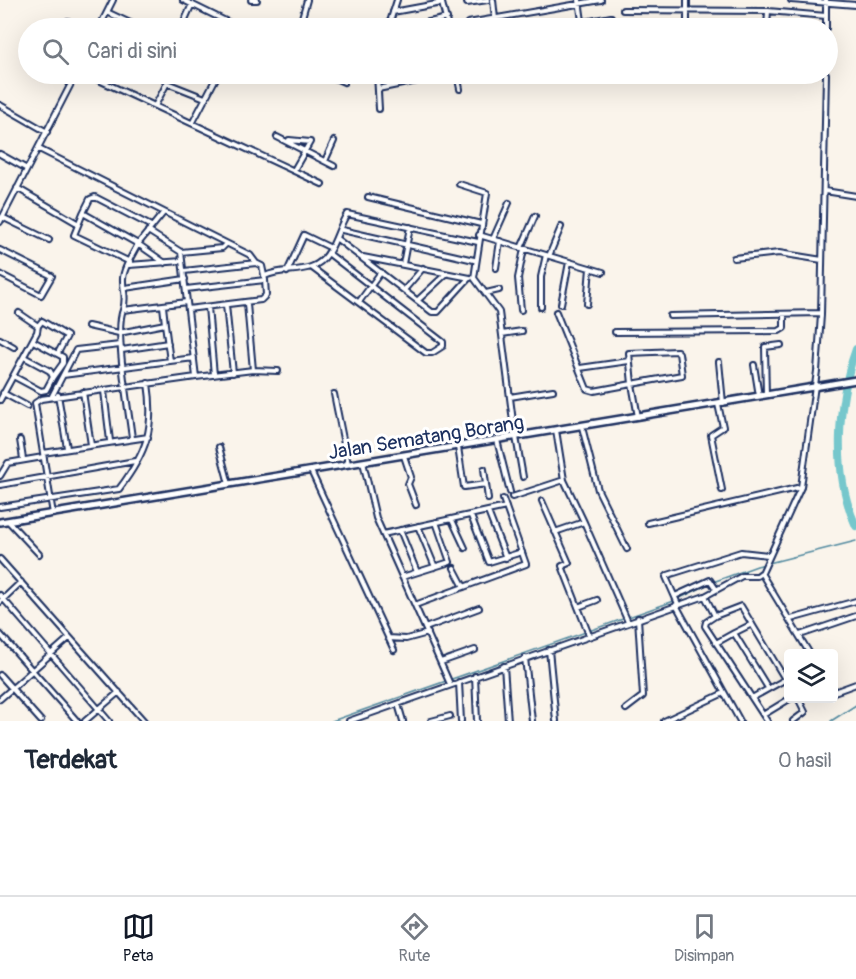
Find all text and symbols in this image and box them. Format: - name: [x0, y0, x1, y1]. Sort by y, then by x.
- search box: [18, 18, 838, 84]
- icon: search: [39, 35, 72, 68]
- text: Cari di sini: [87, 37, 177, 65]
- street label: Jalan Sematang Borang: [327, 410, 526, 465]
- map controls: [784, 649, 838, 703]
- button: layers: [784, 649, 838, 703]
- text: Terdekat: [24, 744, 117, 776]
- text: 0 hasil: [778, 748, 832, 773]
- tab: Peta: [122, 910, 155, 966]
- tab: Rute: [398, 910, 431, 966]
- tab: Disimpan: [674, 910, 734, 966]

